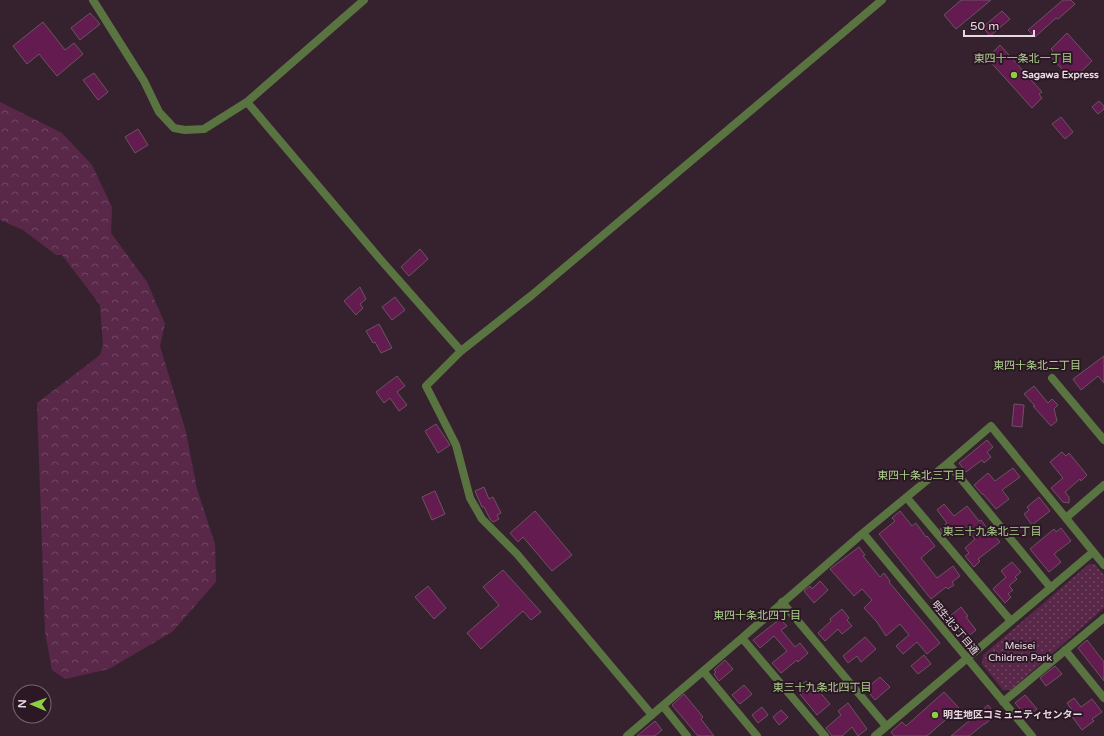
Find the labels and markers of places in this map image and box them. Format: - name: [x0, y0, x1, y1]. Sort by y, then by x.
- place label: Sagawa Express: [1022, 69, 1099, 81]
- marker: Sagawa Express: [1009, 70, 1019, 80]
- place label: 明生地区コミュニティセンター: [943, 709, 1082, 721]
- marker: 明生地区コミュニティセンター: [930, 710, 940, 720]

